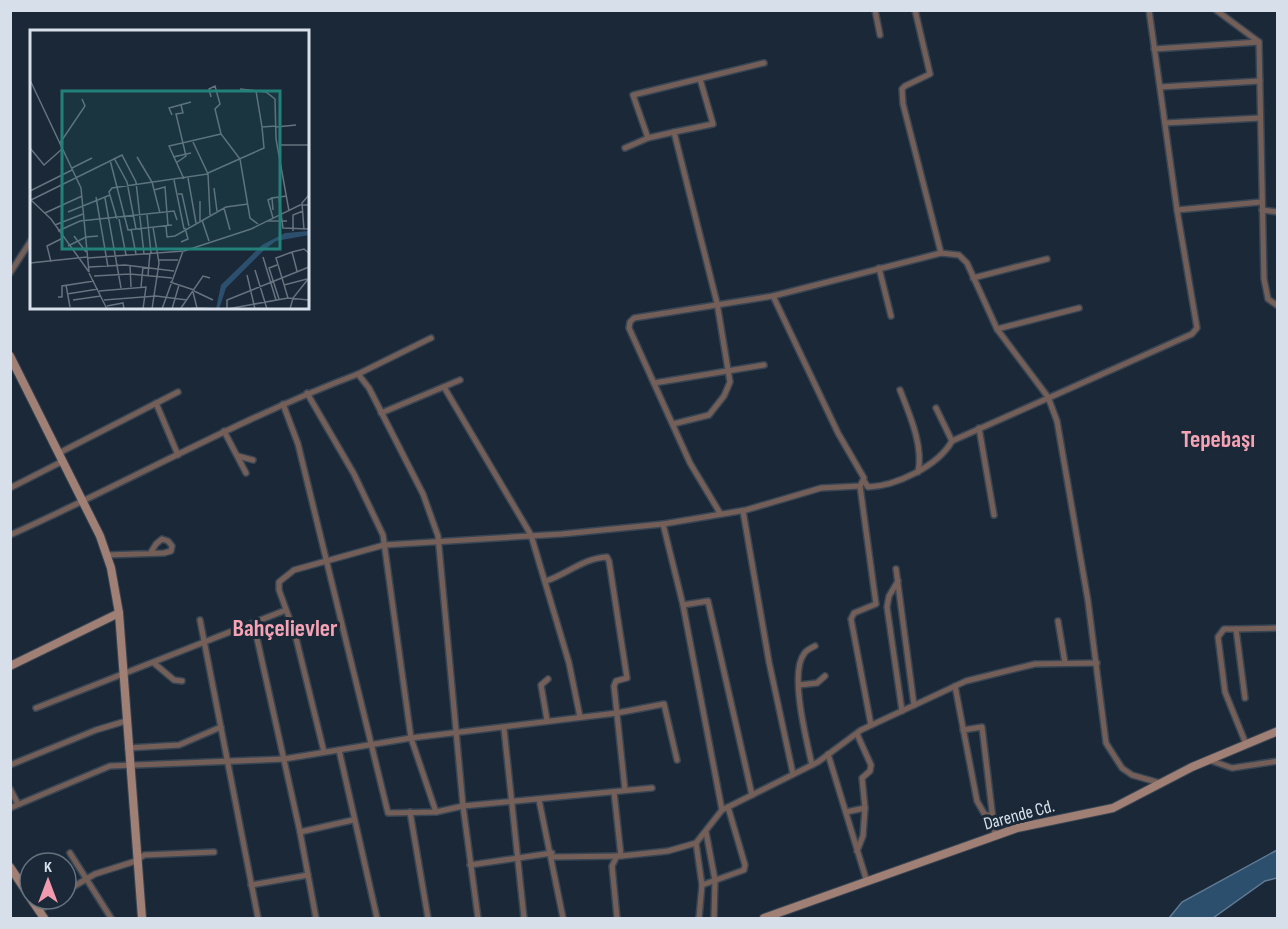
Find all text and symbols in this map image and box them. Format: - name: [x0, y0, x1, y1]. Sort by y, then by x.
- inset map: [30, 30, 309, 309]
- district label: Tepebaşı: [1181, 425, 1255, 454]
- district label: Bahçelievler: [232, 614, 338, 643]
- street label: Darende Cd.: [981, 795, 1057, 835]
- north arrow: [18, 851, 78, 911]
- text: K: [44, 858, 52, 877]

